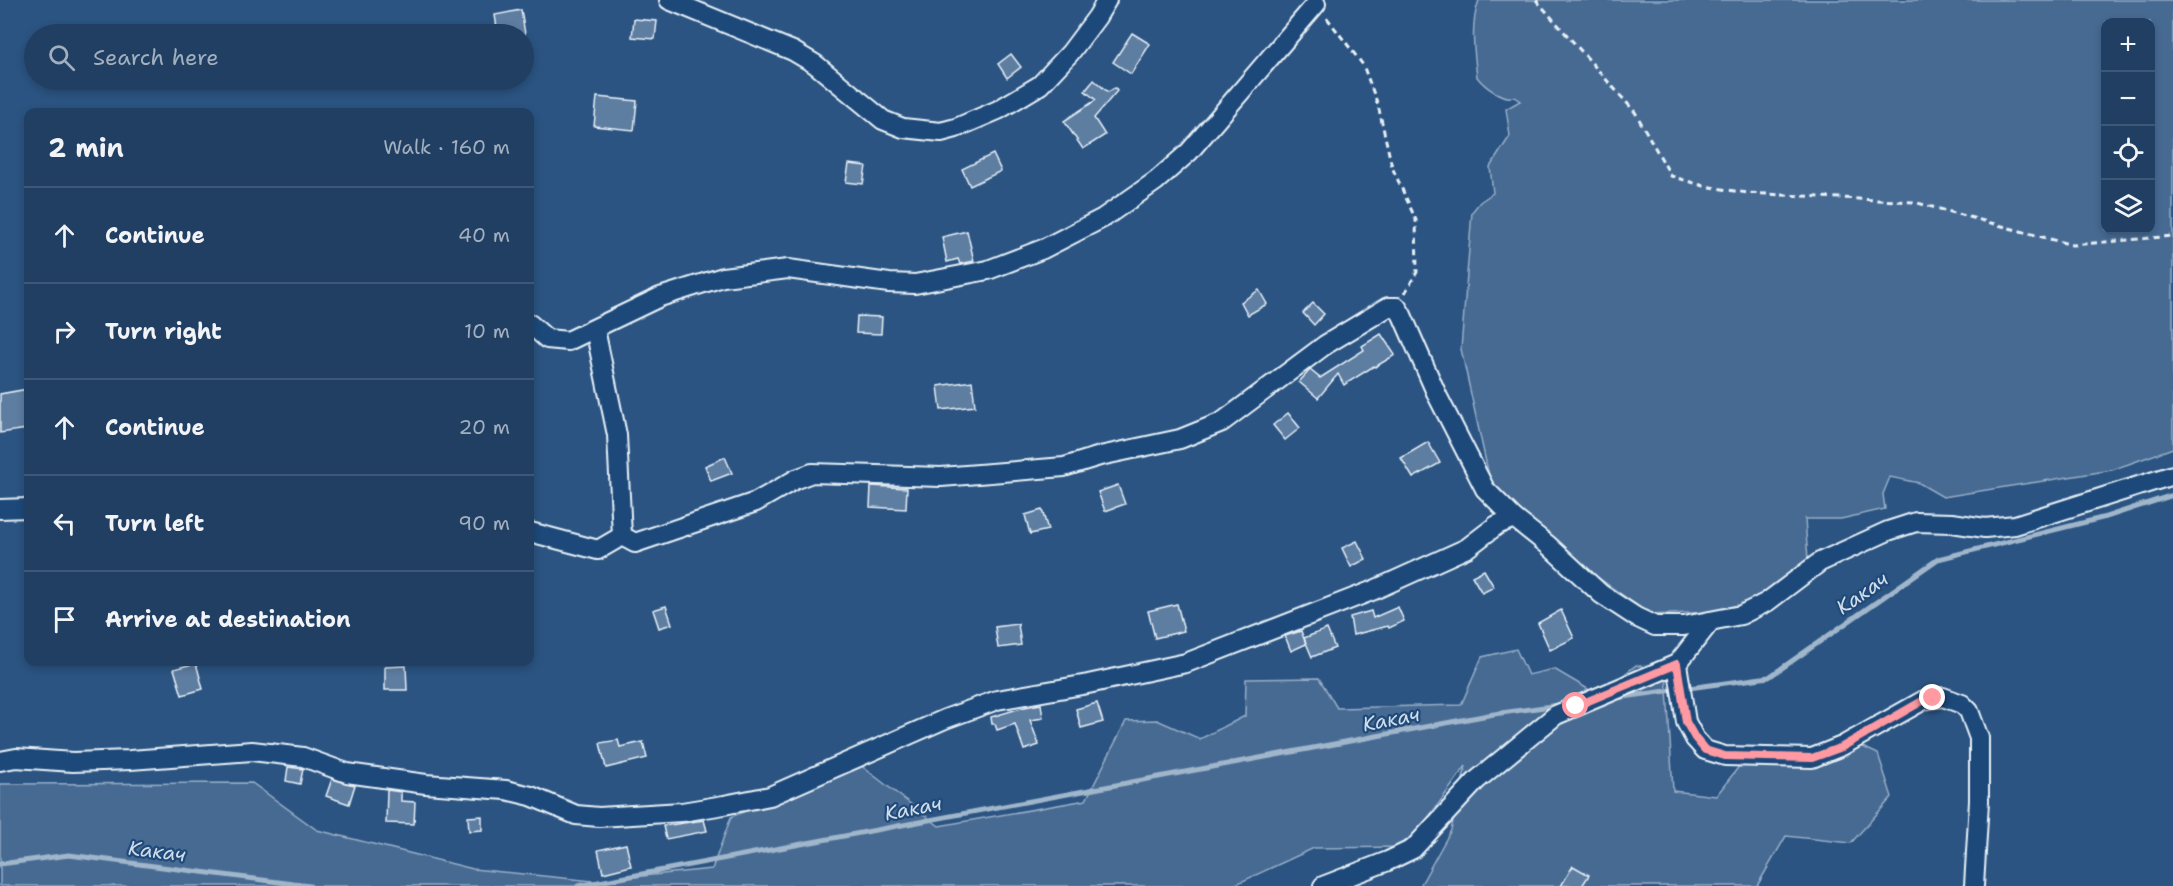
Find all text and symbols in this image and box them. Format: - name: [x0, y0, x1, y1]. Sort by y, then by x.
- map controls: [2101, 18, 2155, 234]
- button: +: [2101, 18, 2155, 72]
- search box: [24, 24, 534, 90]
- icon: search: [45, 41, 78, 74]
- text: Search here: [93, 43, 219, 72]
- button: −: [2101, 72, 2155, 126]
- button: locate: [2101, 126, 2155, 180]
- text: 2 min: [48, 130, 124, 165]
- text: Walk · 160 m: [383, 134, 510, 160]
- button: layers: [2101, 180, 2155, 234]
- icon: ahead: [48, 219, 81, 252]
- text: Continue: [105, 221, 205, 250]
- text: 40 m: [458, 222, 510, 248]
- icon: right: [48, 315, 81, 348]
- text: Turn right: [105, 317, 222, 346]
- text: 10 m: [464, 318, 510, 344]
- icon: ahead: [48, 411, 81, 444]
- text: Continue: [105, 413, 205, 442]
- text: 20 m: [459, 414, 510, 440]
- icon: left: [48, 507, 81, 540]
- text: Turn left: [105, 509, 204, 538]
- text: 90 m: [458, 510, 510, 536]
- water label: Какач: [1831, 566, 1893, 620]
- icon: arrive: [48, 603, 81, 636]
- text: Arrive at destination: [105, 605, 351, 634]
- route end: [1919, 684, 1945, 710]
- route start: [1562, 692, 1588, 718]
- water label: Какач: [1360, 701, 1422, 737]
- water label: Какач: [882, 790, 944, 826]
- water label: Какач: [127, 835, 188, 867]

